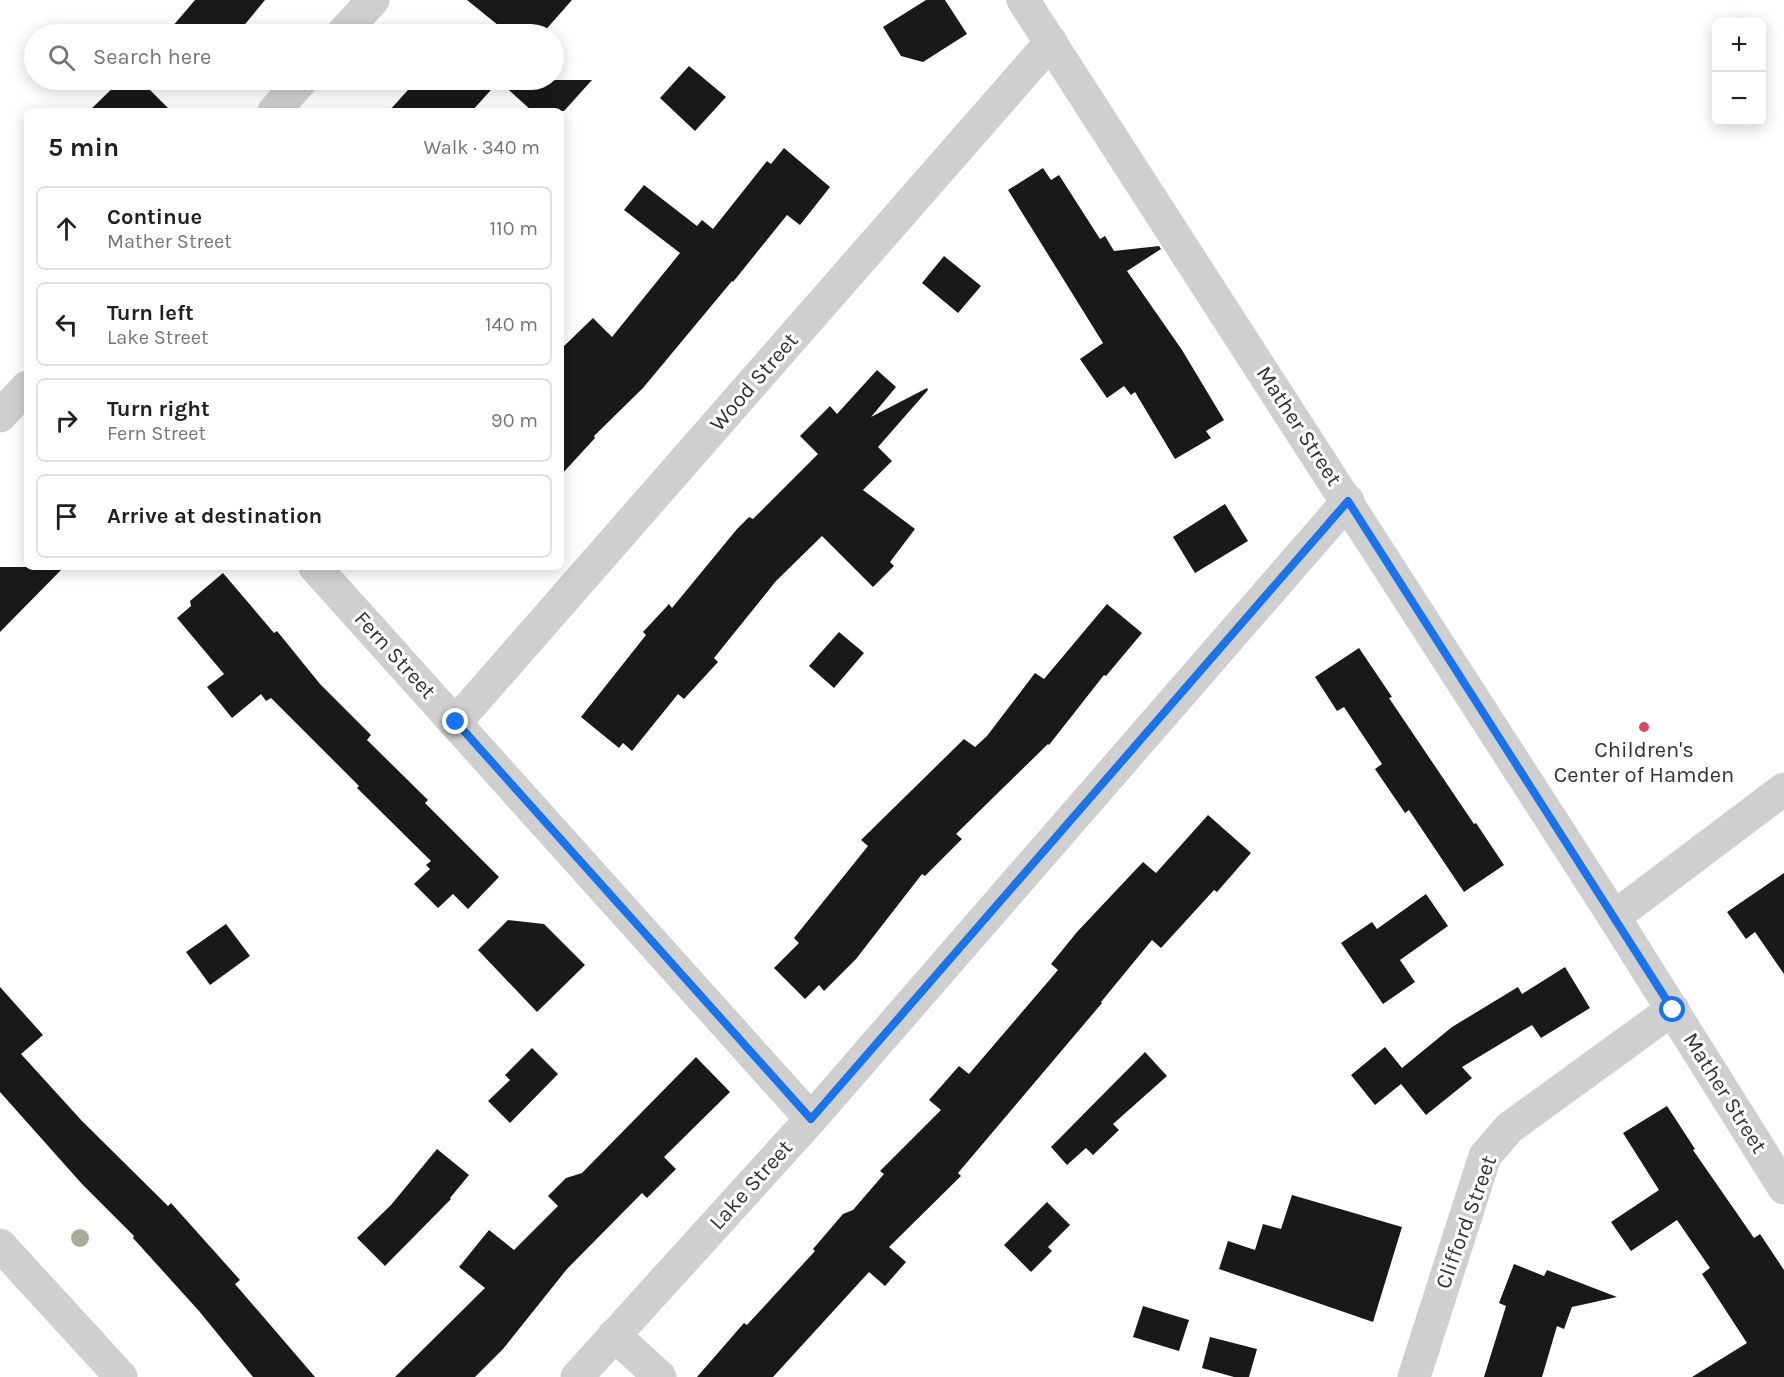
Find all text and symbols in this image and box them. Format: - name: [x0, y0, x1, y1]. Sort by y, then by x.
- map controls: [1712, 18, 1766, 126]
- button: +: [1712, 18, 1766, 72]
- search box: [24, 24, 564, 90]
- icon: search: [45, 41, 78, 74]
- text: Search here: [93, 44, 211, 70]
- button: −: [1712, 72, 1766, 126]
- text: 5 min: [48, 132, 119, 163]
- text: Walk · 340 m: [424, 136, 540, 159]
- text: Continue: [107, 204, 202, 230]
- icon: ahead: [50, 212, 83, 245]
- text: 110 m: [489, 217, 538, 240]
- text: Mather Street: [107, 230, 232, 253]
- text: Turn left: [107, 300, 194, 326]
- icon: left: [50, 308, 83, 341]
- text: 140 m: [485, 313, 538, 336]
- text: Lake Street: [107, 326, 209, 349]
- street label: Wood Street: [704, 328, 804, 436]
- street label: Mather Street: [1251, 361, 1347, 491]
- text: Turn right: [107, 396, 210, 422]
- icon: right: [50, 404, 83, 437]
- text: 90 m: [491, 409, 538, 432]
- text: Fern Street: [107, 422, 206, 445]
- icon: arrive: [50, 500, 83, 533]
- text: Arrive at destination: [107, 503, 322, 529]
- street label: Fern Street: [349, 606, 441, 704]
- route end: [442, 708, 468, 734]
- marker: Children's Center of Hamden: [1637, 720, 1651, 734]
- place label: Children's Center of Hamden: [1554, 737, 1734, 788]
- route start: [1659, 996, 1685, 1022]
- street label: Mather Street: [1678, 1028, 1772, 1158]
- street label: Lake Street: [704, 1135, 798, 1235]
- street label: Clifford Street: [1430, 1152, 1502, 1292]

